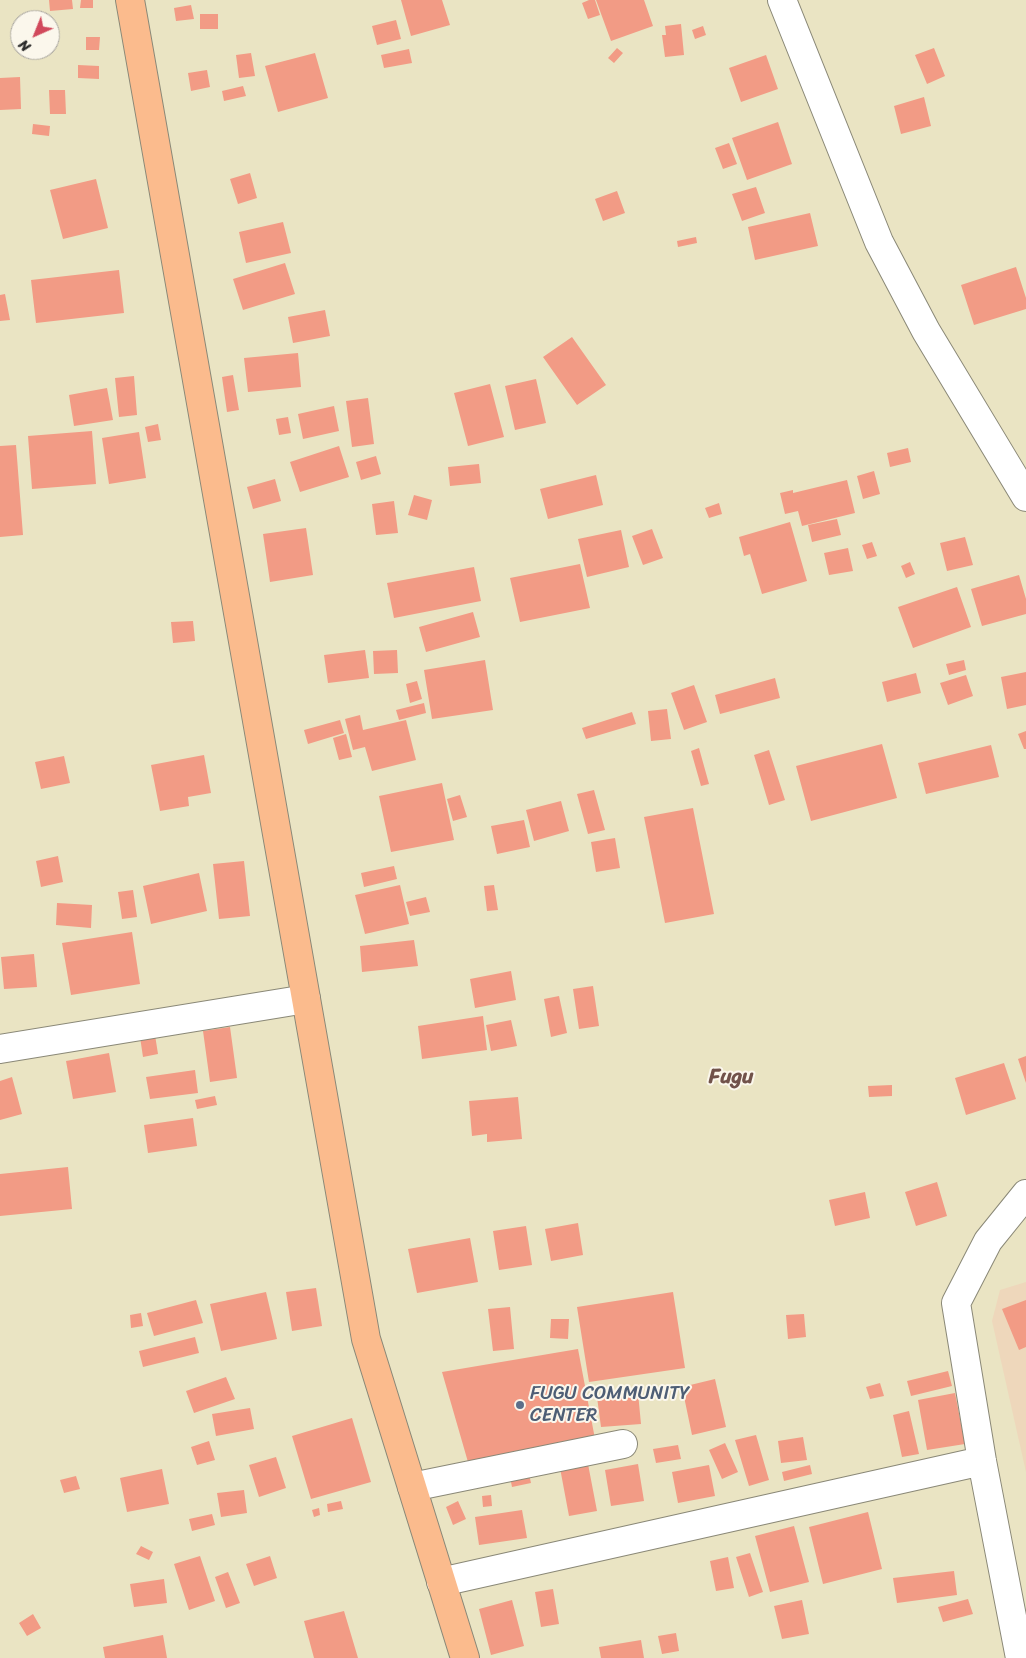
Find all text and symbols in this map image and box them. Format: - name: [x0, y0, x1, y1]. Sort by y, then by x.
- north arrow: [10, 10, 60, 60]
- text: N: [13, 33, 37, 58]
- district label: Fugu: [709, 1065, 753, 1091]
- place label: FUGU COMMUNITY CENTER: [530, 1383, 690, 1427]
- marker: FUGU COMMUNITY CENTER: [514, 1399, 526, 1411]

